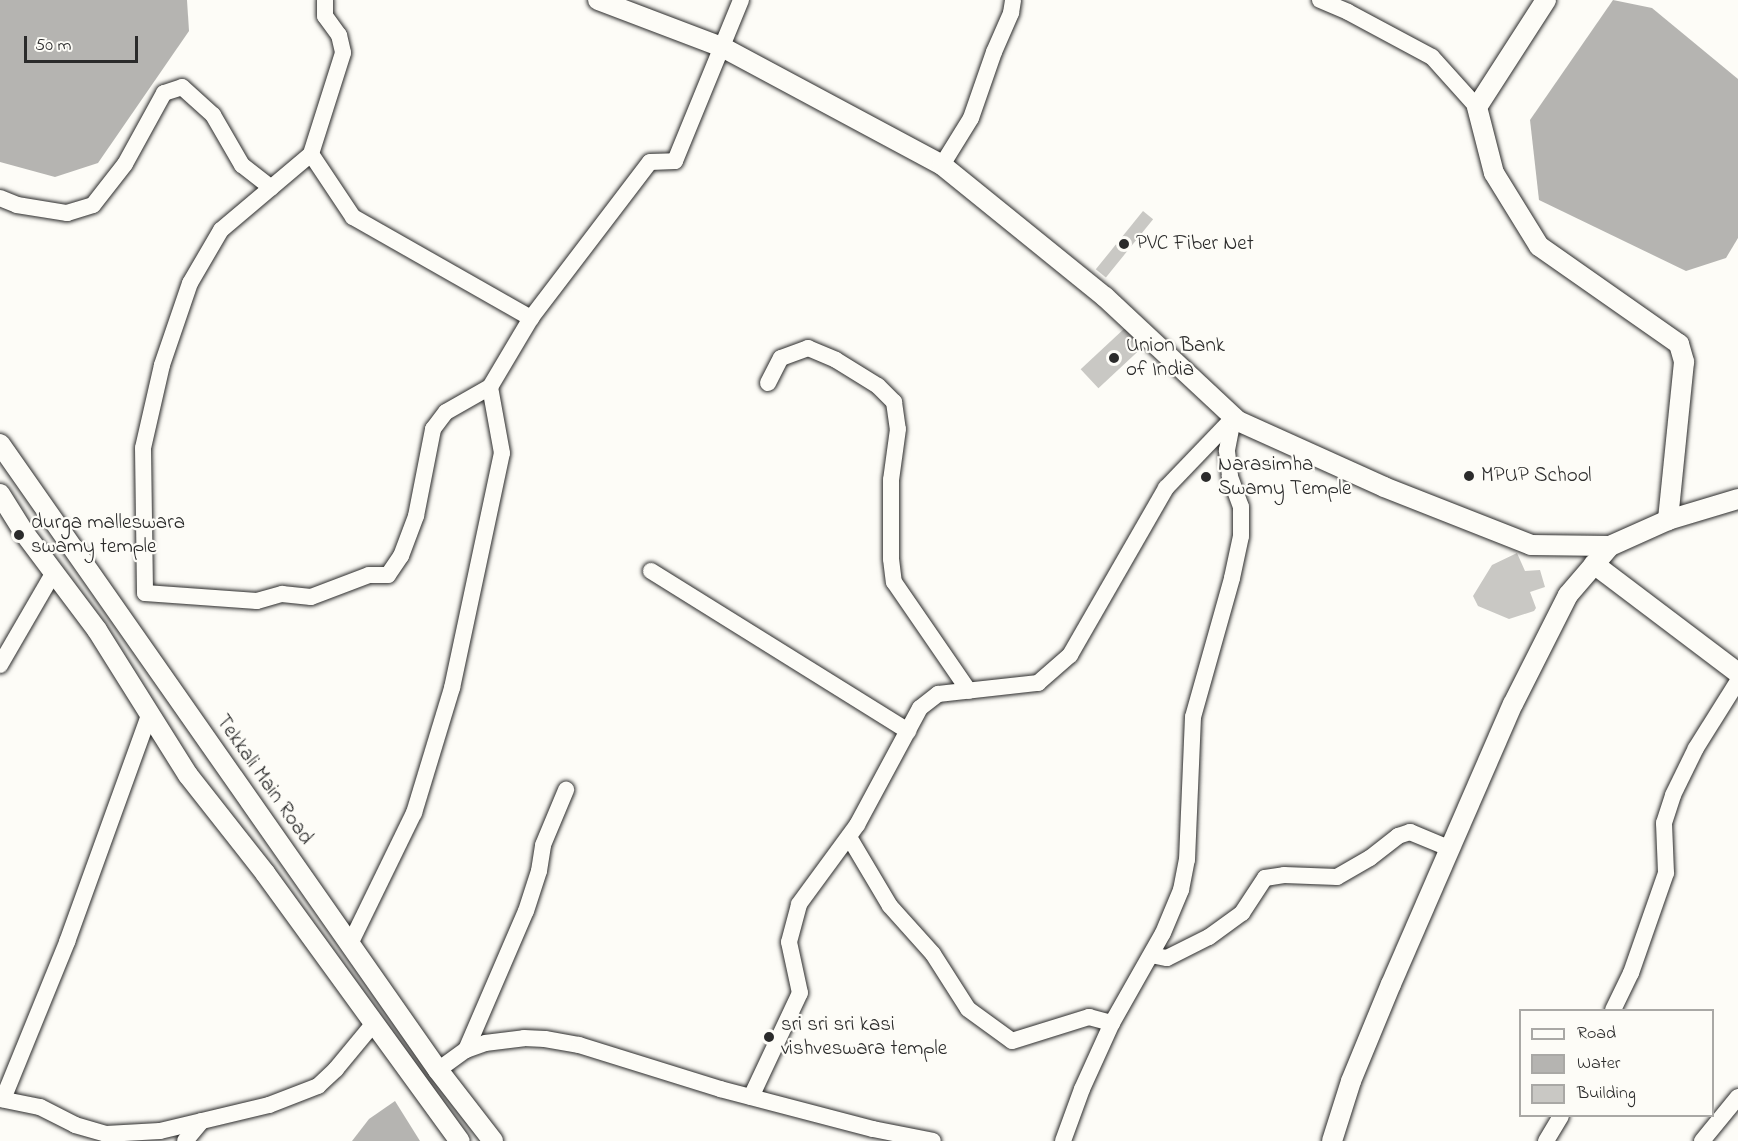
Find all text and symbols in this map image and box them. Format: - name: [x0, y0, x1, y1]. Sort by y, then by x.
- scale bar: [27, 24, 141, 62]
- text: 50 m: [35, 33, 72, 59]
- place label: PVC Fiber Net: [1136, 231, 1254, 257]
- marker: PVC Fiber Net: [1117, 237, 1131, 251]
- place label: Union Bank of India: [1126, 333, 1225, 383]
- marker: Union Bank of India: [1107, 351, 1121, 365]
- place label: Narasimha Swamy Temple: [1218, 452, 1351, 502]
- place label: MPUP School: [1481, 463, 1592, 489]
- marker: MPUP School: [1462, 469, 1476, 483]
- marker: Narasimha Swamy Temple: [1199, 470, 1213, 484]
- place label: durga malleswara swamy temple: [31, 510, 185, 560]
- marker: durga malleswara swamy temple: [12, 528, 26, 542]
- street label: Tekkali Main Road: [210, 710, 318, 850]
- legend: [1519, 1009, 1714, 1117]
- place label: sri sri sri kasi vishveswara temple: [781, 1012, 947, 1062]
- text: Road: [1577, 1021, 1616, 1047]
- marker: sri sri sri kasi vishveswara temple: [762, 1030, 776, 1044]
- text: Water: [1577, 1051, 1620, 1077]
- text: Building: [1577, 1081, 1636, 1107]

